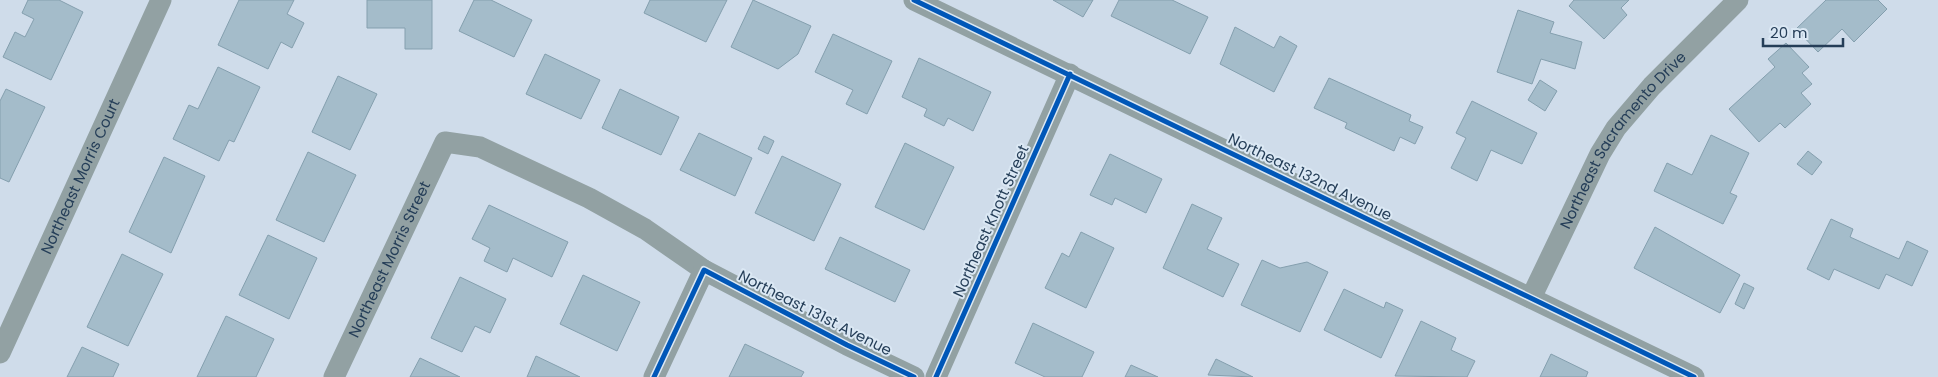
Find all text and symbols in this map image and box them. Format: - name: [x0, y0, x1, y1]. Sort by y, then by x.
- scale bar: [1763, 15, 1843, 47]
- text: 20 m: [1770, 22, 1808, 43]
- street label: Northeast Sacramento Drive: [1555, 47, 1691, 232]
- street label: Northeast Morris Court: [35, 95, 125, 257]
- street label: Northeast 132nd Avenue: [1225, 128, 1396, 225]
- street label: Northeast Knott Street: [947, 141, 1034, 300]
- street label: Northeast Morris Street: [343, 177, 435, 341]
- street label: Northeast 131st Avenue: [735, 265, 896, 360]

